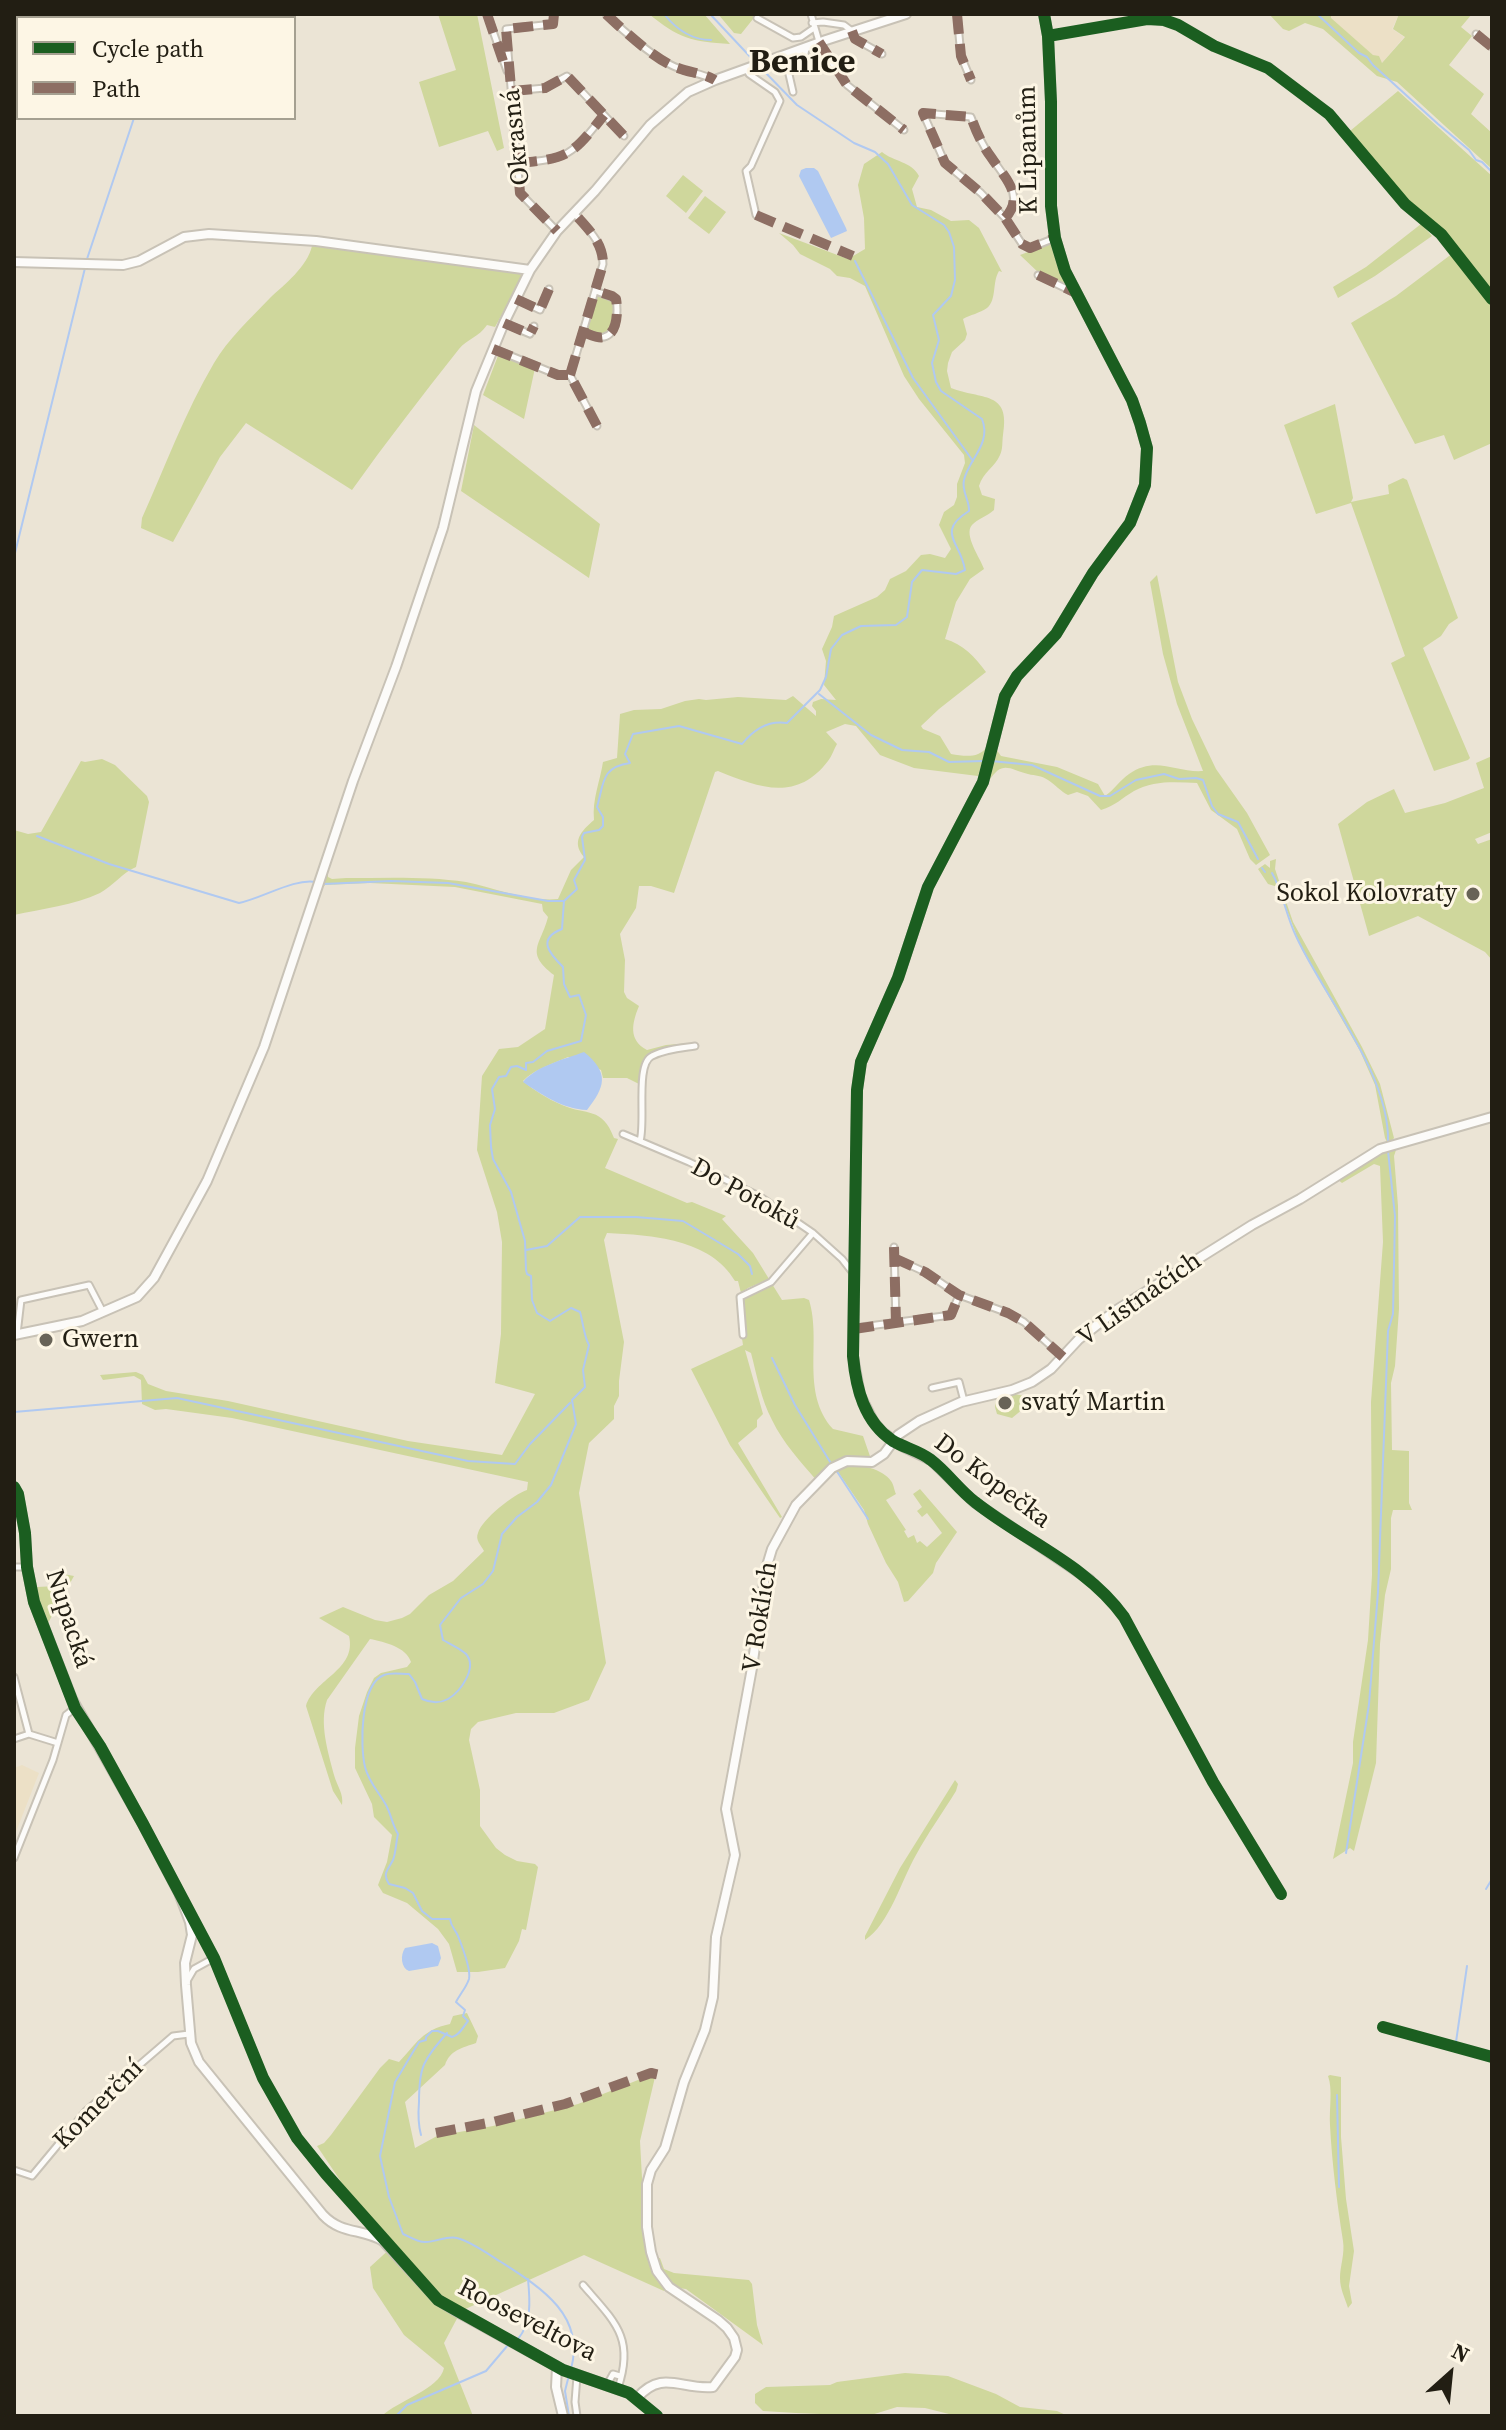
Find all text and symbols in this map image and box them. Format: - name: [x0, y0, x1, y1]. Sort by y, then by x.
- legend: [16, 16, 296, 120]
- text: Cycle path: [92, 32, 204, 65]
- district label: Benice: [749, 43, 855, 83]
- text: Path: [92, 72, 141, 105]
- street label: K Lipanům: [1012, 85, 1046, 215]
- street label: Okrasná: [496, 87, 538, 187]
- place label: Sokol Kolovraty: [1276, 878, 1457, 910]
- marker: Sokol Kolovraty: [1464, 885, 1482, 903]
- street label: Do Potoků: [685, 1152, 805, 1238]
- street label: V Listnáčích: [1072, 1246, 1208, 1354]
- place label: Gwern: [62, 1324, 139, 1356]
- marker: Gwern: [37, 1331, 55, 1349]
- place label: svatý Martin: [1021, 1387, 1166, 1419]
- marker: svatý Martin: [996, 1394, 1014, 1412]
- street label: Do Kopečka: [928, 1428, 1056, 1536]
- street label: V Roklích: [737, 1559, 785, 1675]
- street label: Nupacká: [37, 1566, 99, 1672]
- street label: Komerční: [47, 2053, 151, 2157]
- street label: Rooseveltova: [452, 2273, 602, 2369]
- north arrow: [1410, 2334, 1490, 2414]
- text: N: [1447, 2336, 1475, 2370]

